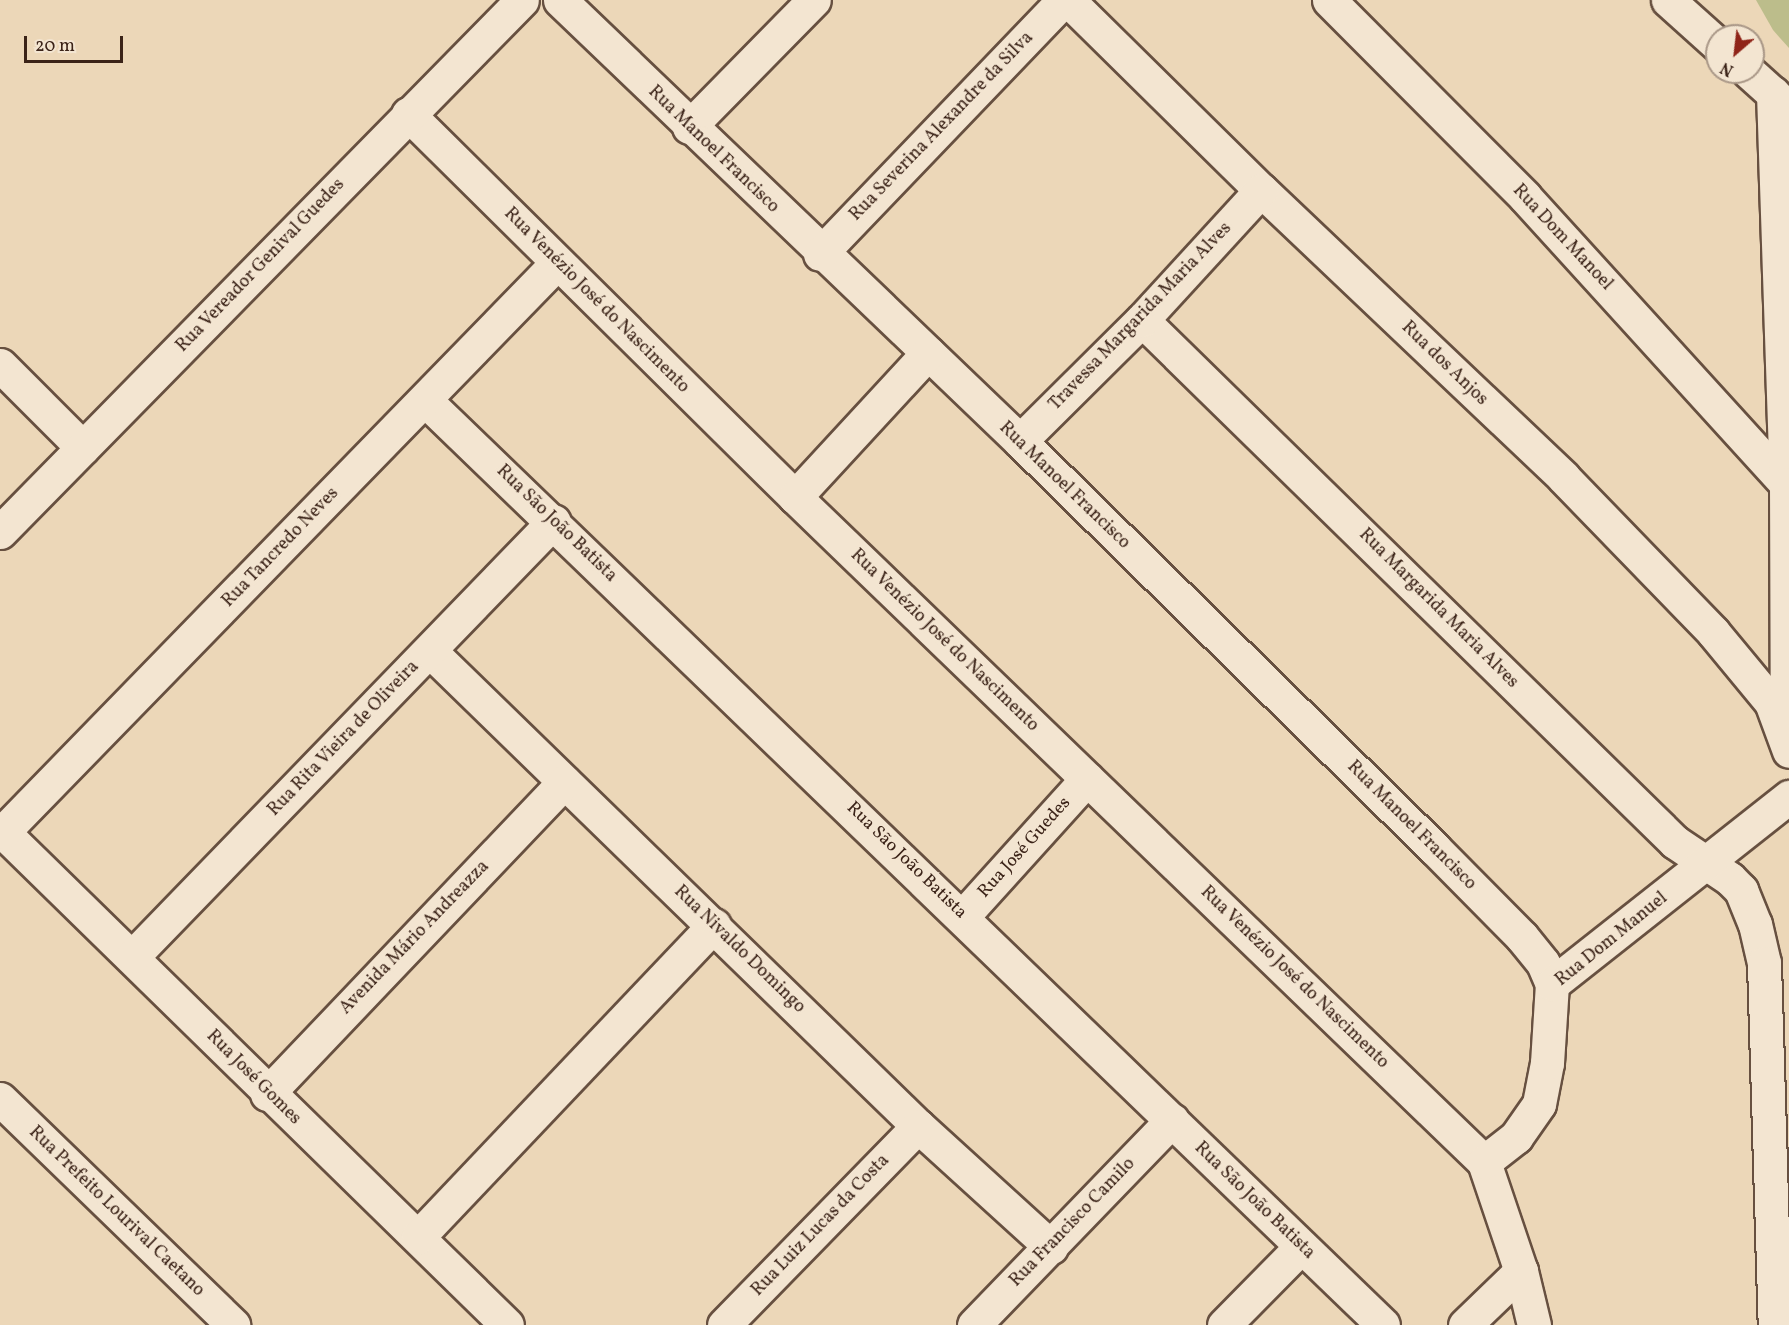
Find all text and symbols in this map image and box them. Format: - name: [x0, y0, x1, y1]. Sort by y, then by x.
- scale bar: [27, 24, 126, 62]
- north arrow: [1705, 24, 1765, 84]
- street label: Rua Severina Alexandre da Silva: [846, 28, 1038, 226]
- text: 20 m: [35, 34, 75, 59]
- text: N: [1717, 56, 1738, 81]
- street label: Rua Manoel Francisco: [643, 82, 783, 218]
- street label: Rua Vereador Genival Guedes: [172, 174, 350, 358]
- street label: Rua Dom Manoel: [1507, 180, 1617, 296]
- street label: Rua Venézio José do Nascimento: [499, 204, 693, 398]
- street label: Travessa Margarida Maria Alves: [1045, 218, 1237, 416]
- street label: Rua dos Anjos: [1396, 317, 1492, 411]
- street label: Rua Manoel Francisco: [994, 418, 1134, 554]
- street label: Rua São João Batista: [491, 461, 621, 587]
- street label: Rua Tancredo Neves: [218, 483, 344, 613]
- street label: Rua Margarida Maria Alves: [1354, 525, 1522, 693]
- street label: Rua Venézio José do Nascimento: [845, 545, 1043, 737]
- street label: Rua Rita Vieira de Oliveira: [264, 656, 424, 822]
- street label: Rua Manoel Francisco: [1342, 757, 1480, 895]
- street label: Rua José Guedes: [974, 793, 1076, 903]
- street label: Rua São João Batista: [841, 798, 971, 924]
- street label: Avenida Mário Andreazza: [336, 856, 494, 1020]
- street label: Rua Nivaldo Domingo: [669, 882, 809, 1018]
- street label: Rua Venézio José do Nascimento: [1195, 882, 1393, 1074]
- street label: Rua Dom Manuel: [1552, 888, 1672, 992]
- street label: Rua José Gomes: [201, 1026, 305, 1130]
- street label: Rua Prefeito Lourival Caetano: [24, 1122, 208, 1302]
- street label: Rua São João Batista: [1189, 1138, 1319, 1264]
- street label: Rua Luiz Lucas da Costa: [748, 1151, 894, 1301]
- street label: Rua Francisco Camilo: [1006, 1154, 1140, 1292]

